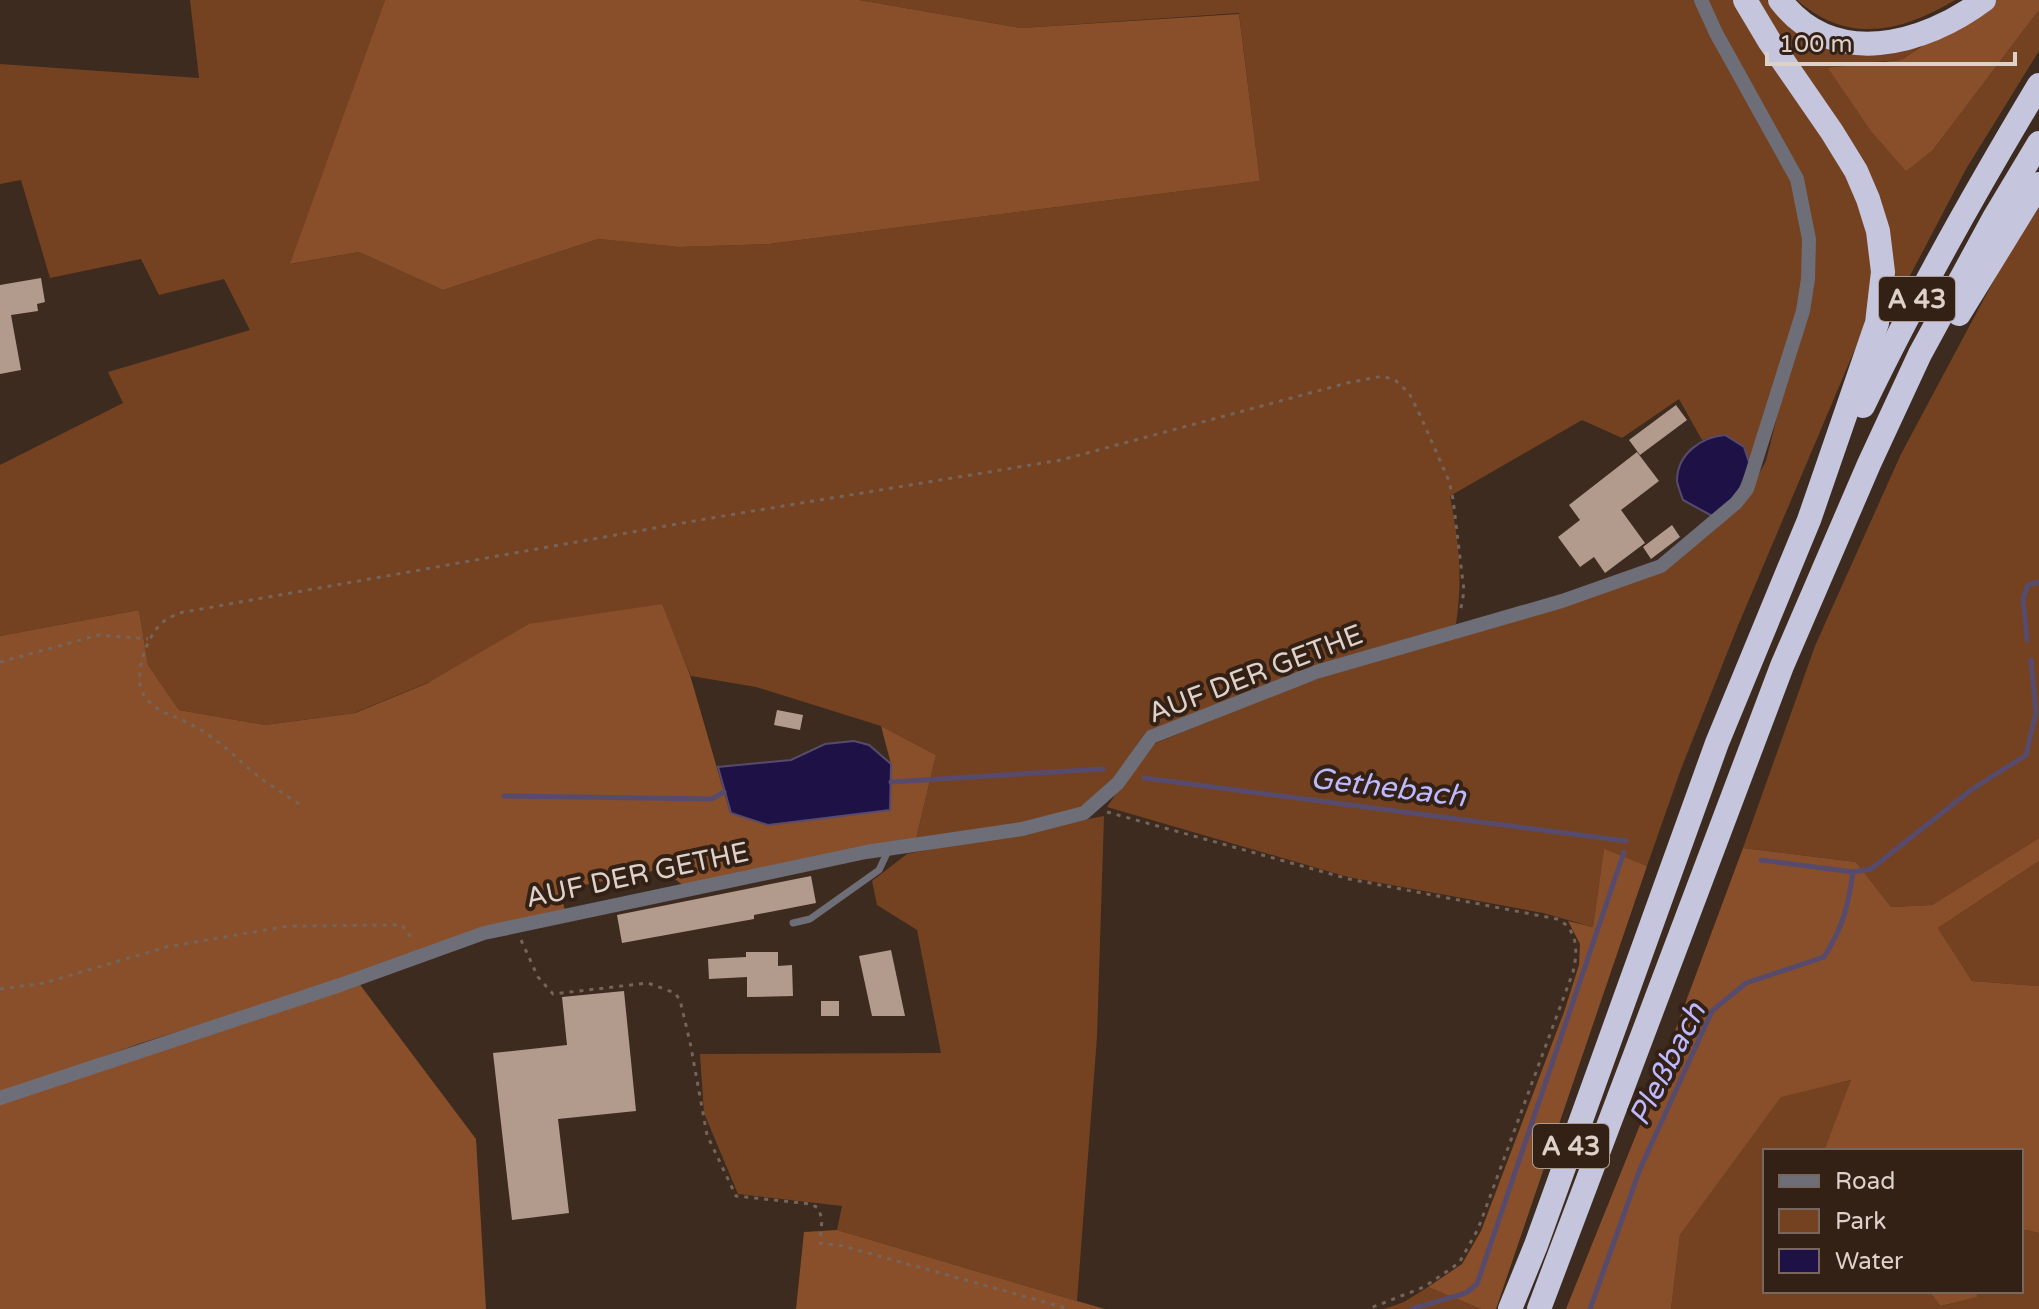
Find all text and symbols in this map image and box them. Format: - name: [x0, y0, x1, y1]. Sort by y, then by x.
- scale bar: [1767, 16, 2015, 66]
- text: 100 m: [1779, 30, 1853, 59]
- road number: A 43: [1879, 277, 1955, 321]
- street label: AUF DER GETHE: [1143, 617, 1367, 730]
- water label: Gethebach: [1308, 760, 1469, 815]
- street label: AUF DER GETHE: [523, 835, 752, 915]
- water label: Pleßbach: [1621, 996, 1714, 1132]
- road number: A 43: [1533, 1124, 1609, 1168]
- legend: [1763, 1149, 2023, 1293]
- text: Road: [1835, 1167, 1895, 1196]
- text: Park: [1835, 1207, 1886, 1236]
- text: Water: [1835, 1247, 1904, 1276]

